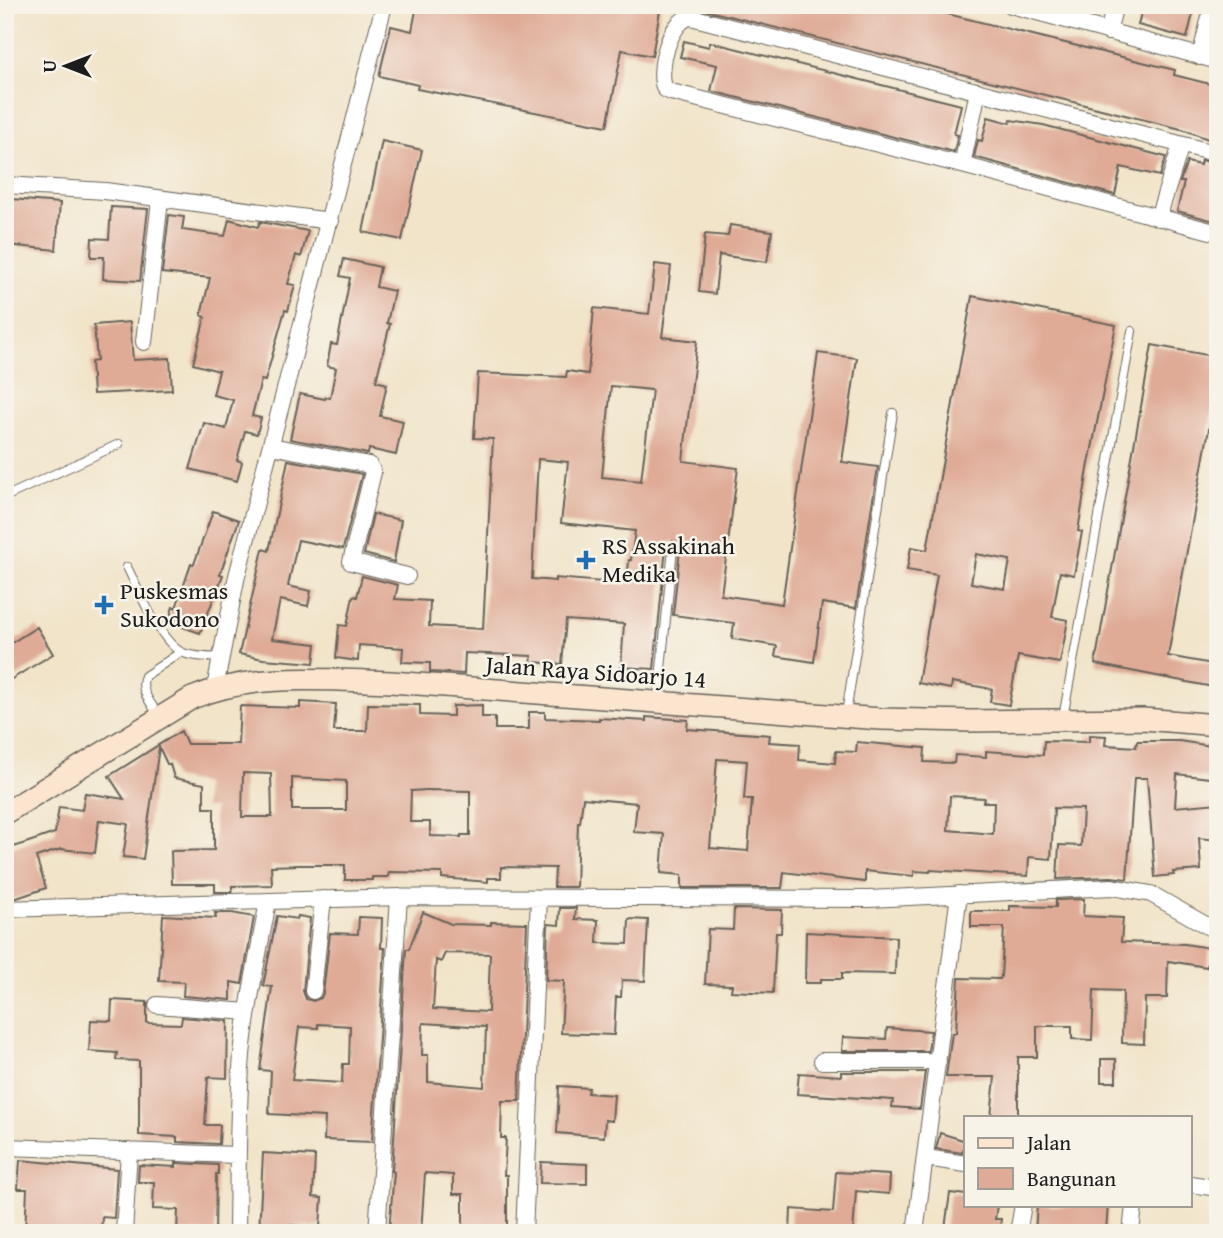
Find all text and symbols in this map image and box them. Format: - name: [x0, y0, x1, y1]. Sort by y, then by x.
- north arrow: [32, 32, 102, 102]
- text: U: [35, 59, 63, 72]
- place label: RS Assakinah Medika: [602, 528, 736, 591]
- marker: RS Assakinah Medika: [576, 550, 596, 570]
- place label: Puskesmas Sukodono: [120, 573, 228, 636]
- marker: Puskesmas Sukodono: [94, 595, 114, 615]
- street label: Jalan Raya Sidoarjo 14: [482, 646, 707, 697]
- legend: [964, 1116, 1192, 1206]
- text: Jalan: [1024, 1127, 1071, 1158]
- text: Bangunan: [1027, 1163, 1116, 1194]

